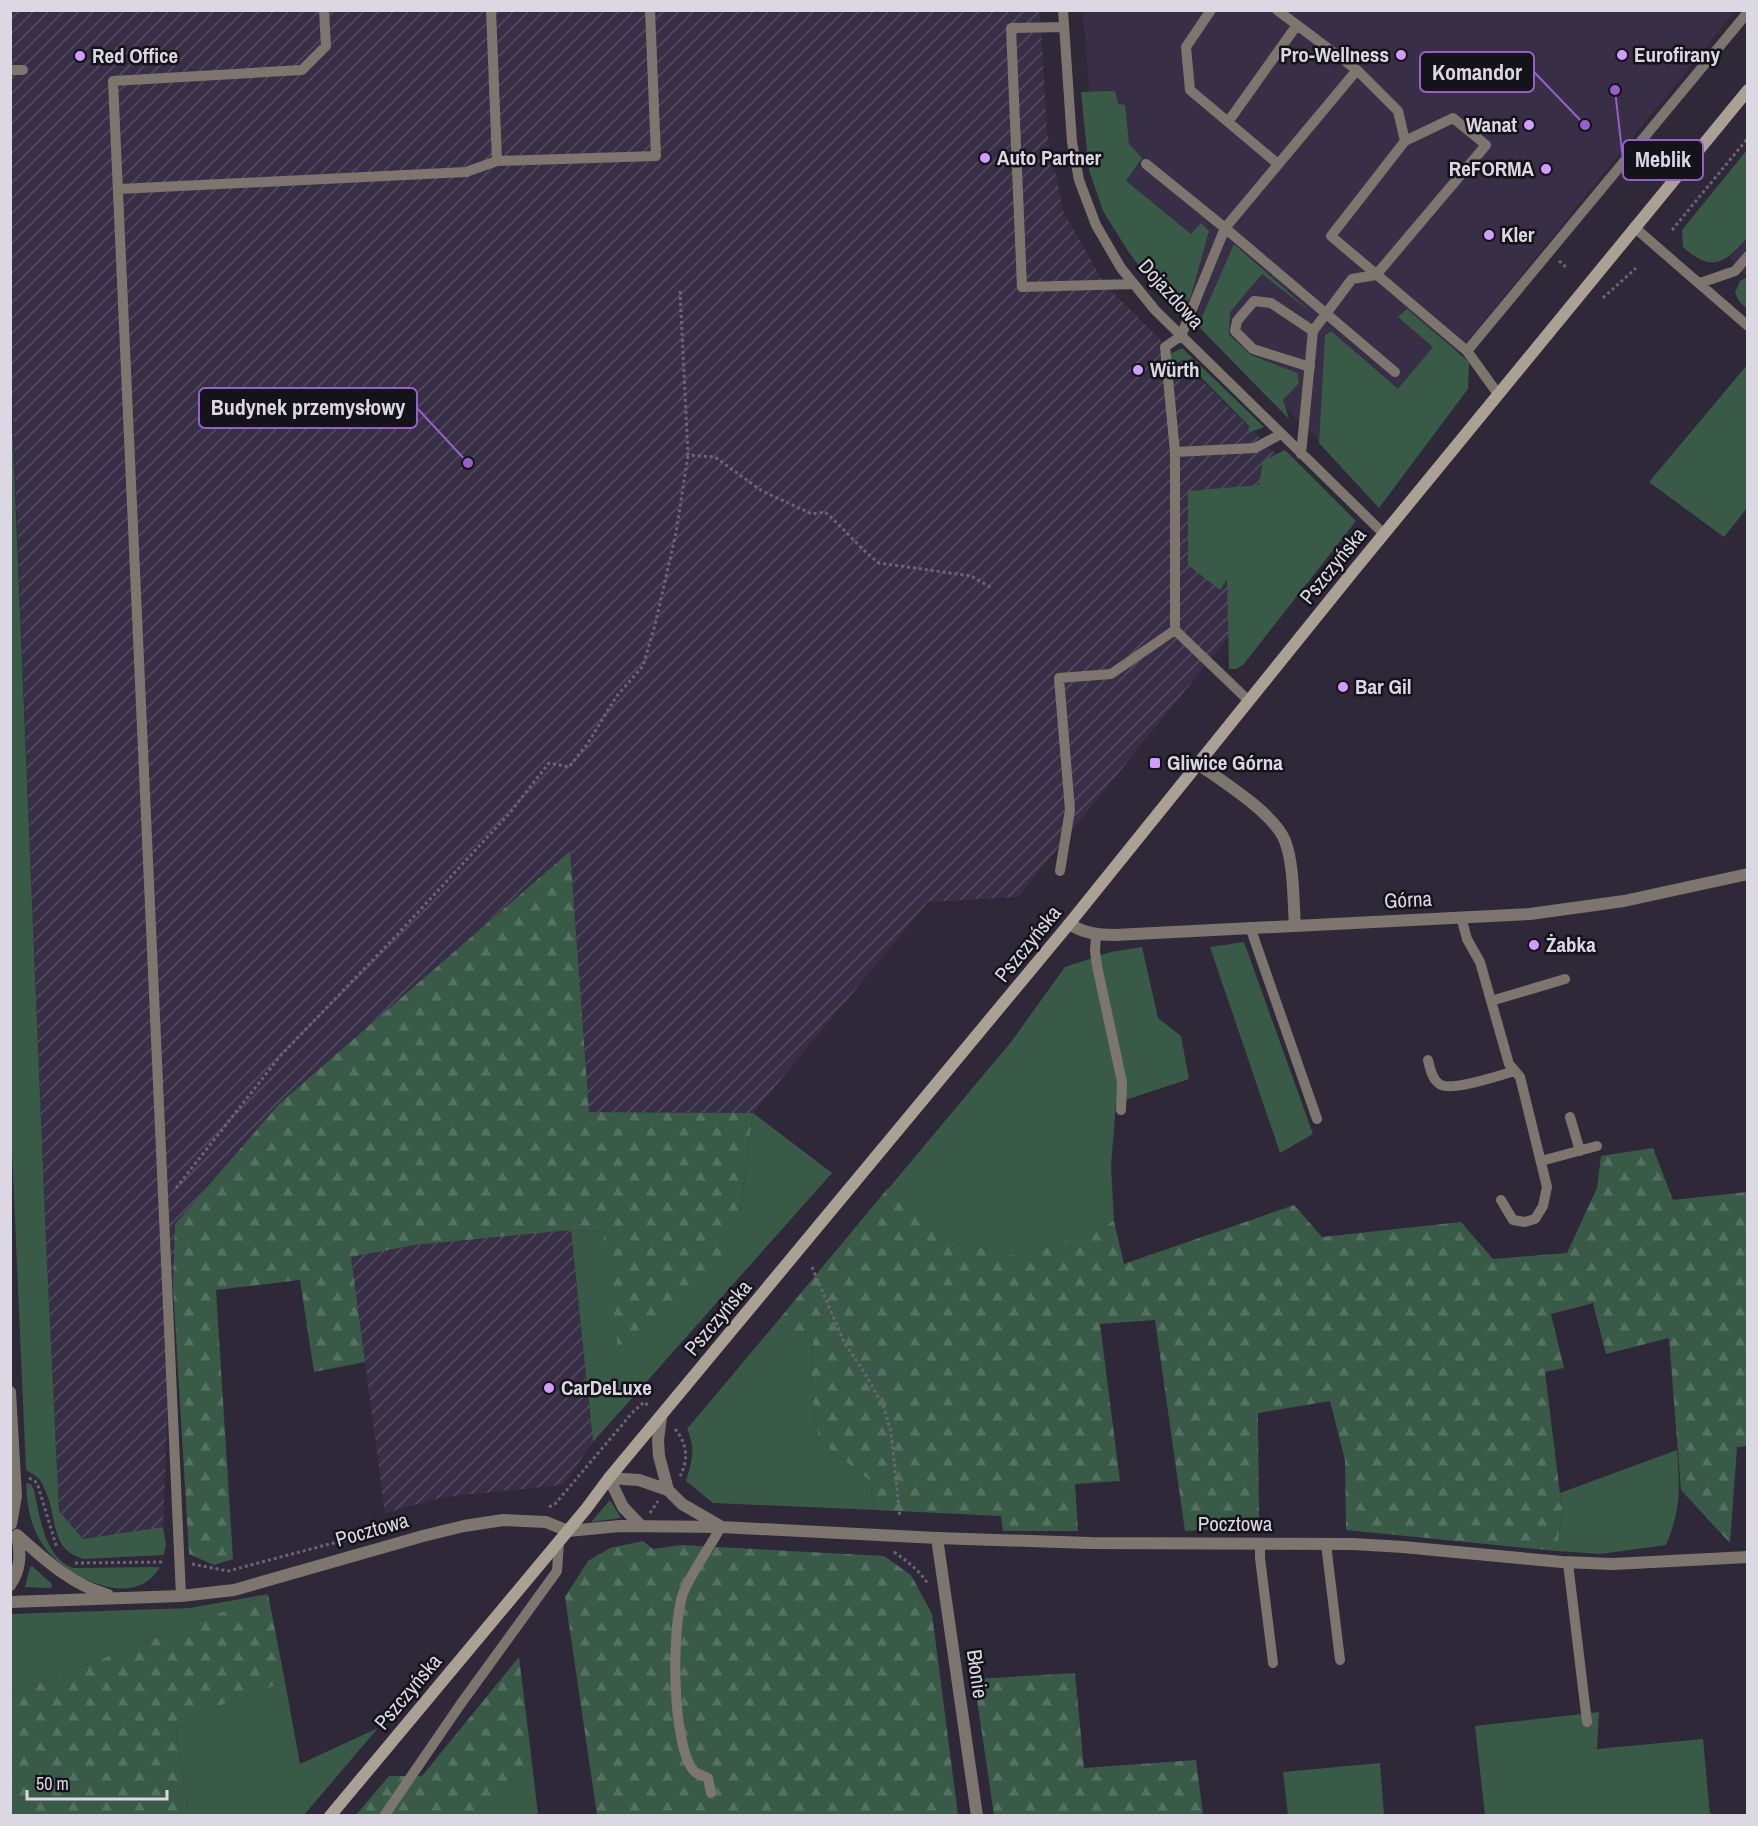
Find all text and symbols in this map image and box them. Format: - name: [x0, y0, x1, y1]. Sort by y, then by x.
- place label: Pro-Wellness: [1280, 40, 1389, 69]
- place label: Eurofirany: [1634, 40, 1721, 69]
- place label: Red Office: [92, 41, 178, 70]
- marker: Pro-Wellness: [1394, 48, 1408, 62]
- marker: Eurofirany: [1615, 48, 1629, 62]
- marker: Red Office: [73, 49, 87, 63]
- callout: Komandor: [1420, 52, 1534, 92]
- text: Komandor: [1432, 57, 1522, 87]
- place label: Wanat: [1466, 110, 1517, 139]
- marker: Wanat: [1522, 118, 1536, 132]
- callout: Meblik: [1623, 140, 1703, 180]
- place label: Auto Partner: [997, 143, 1102, 172]
- text: Meblik: [1635, 144, 1692, 174]
- marker: Auto Partner: [978, 151, 992, 165]
- place label: ReFORMA: [1449, 154, 1535, 183]
- marker: ReFORMA: [1539, 162, 1553, 176]
- place label: Kler: [1501, 220, 1535, 249]
- marker: Kler: [1482, 228, 1496, 242]
- street label: Dojazdowa: [1132, 252, 1211, 335]
- place label: Würth: [1150, 355, 1199, 384]
- marker: Würth: [1131, 363, 1145, 377]
- callout: Budynek przemysłowy: [199, 388, 417, 428]
- text: Budynek przemysłowy: [211, 392, 405, 422]
- street label: Pszczyńska: [1293, 521, 1373, 610]
- place label: Bar Gil: [1355, 672, 1411, 701]
- marker: Bar Gil: [1336, 680, 1350, 694]
- place label: Gliwice Górna: [1167, 748, 1283, 777]
- marker: Gliwice Górna: [1148, 756, 1162, 770]
- street label: Górna: [1383, 884, 1433, 915]
- street label: Pszczyńska: [988, 899, 1068, 988]
- place label: Żabka: [1546, 930, 1596, 959]
- marker: Żabka: [1527, 938, 1541, 952]
- street label: Pszczyńska: [677, 1273, 758, 1362]
- place label: CarDeLuxe: [561, 1373, 652, 1402]
- marker: CarDeLuxe: [542, 1381, 556, 1395]
- street label: Pocztowa: [332, 1505, 412, 1554]
- street label: Pocztowa: [1198, 1509, 1273, 1538]
- street label: Pszczyńska: [367, 1647, 448, 1736]
- street label: Błonie: [960, 1648, 995, 1700]
- scale bar: [27, 1763, 166, 1801]
- text: 50 m: [36, 1771, 69, 1796]

